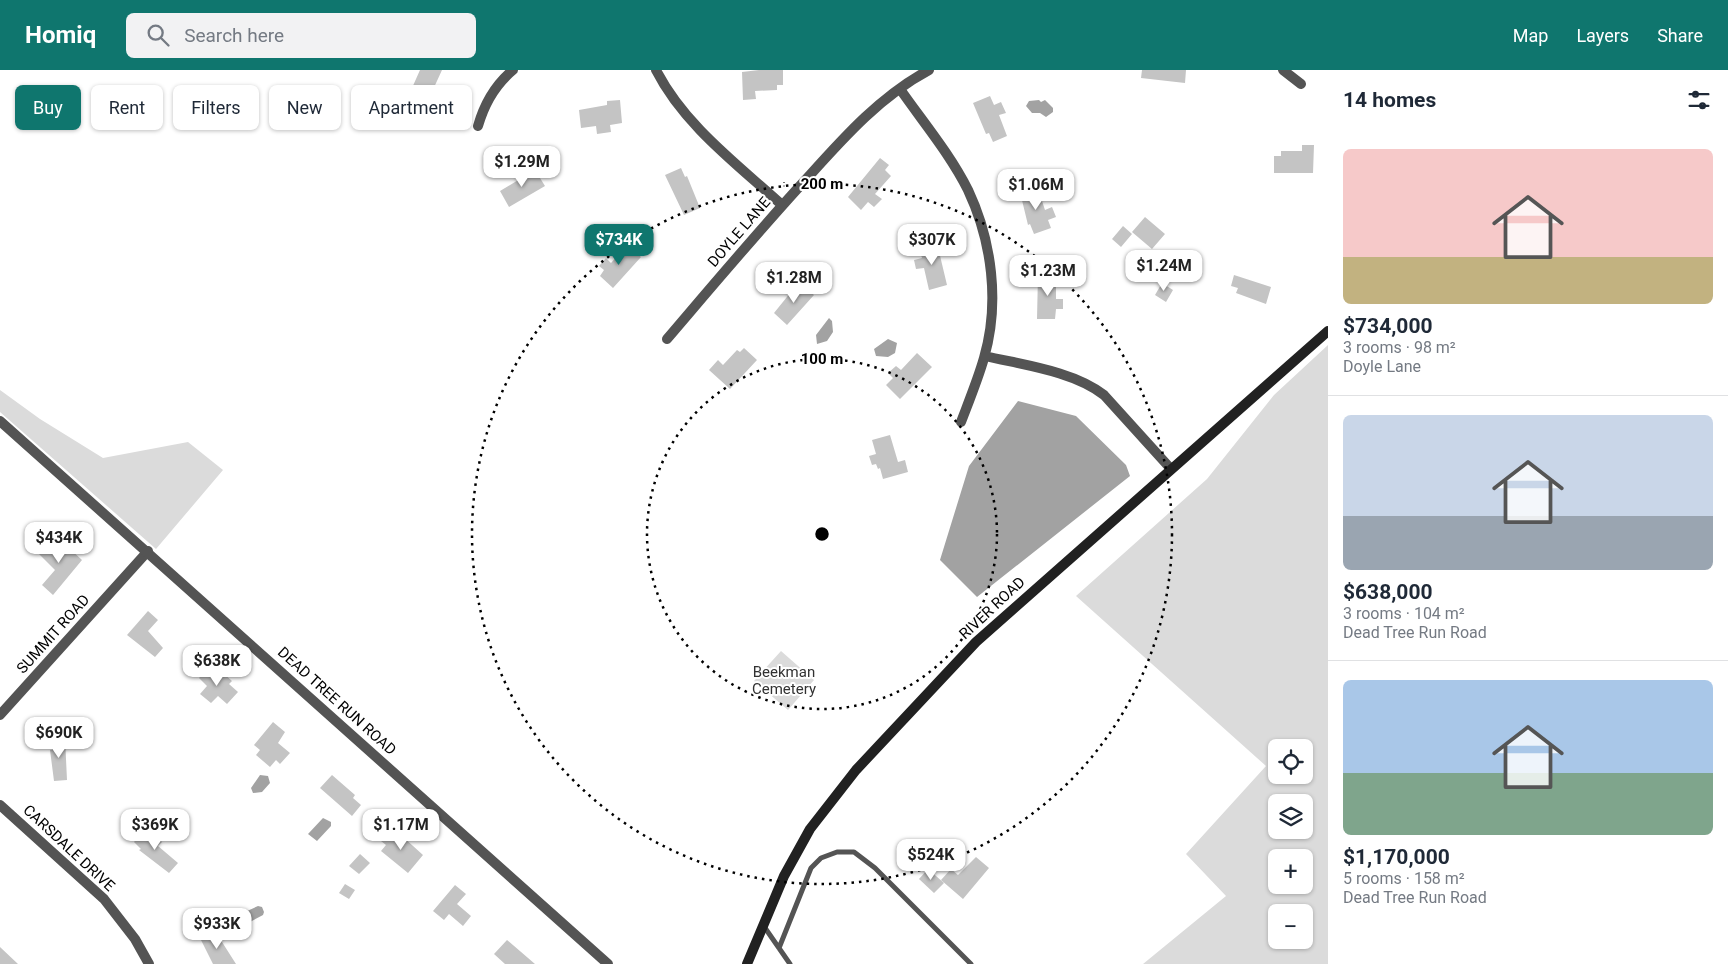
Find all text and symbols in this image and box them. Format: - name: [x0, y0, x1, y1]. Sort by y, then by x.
- search box: [126, 13, 476, 58]
- text: Homiq: [25, 21, 96, 49]
- icon: search: [144, 21, 172, 49]
- text: Search here: [184, 24, 284, 47]
- text: Map: [1513, 25, 1548, 46]
- text: Layers: [1576, 25, 1629, 46]
- text: Share: [1657, 25, 1703, 46]
- chip: Buy: [15, 85, 81, 130]
- chip: Rent: [91, 85, 163, 130]
- chip: Filters: [173, 85, 259, 130]
- chip: New: [269, 85, 341, 130]
- chip: Apartment: [351, 85, 472, 130]
- icon: filters: [1685, 86, 1713, 114]
- text: 14 homes: [1343, 88, 1436, 112]
- pin: $1.29M: [481, 146, 563, 188]
- text: $1.29M: [494, 152, 550, 171]
- pin: $1.06M: [995, 168, 1077, 211]
- text: 200 m: [801, 175, 843, 193]
- text: $1.06M: [1008, 175, 1064, 194]
- icon: home: [1483, 182, 1573, 272]
- street label: DOYLE LANE: [704, 193, 774, 271]
- pin: $734K: [584, 224, 654, 266]
- pin: $307K: [897, 224, 967, 266]
- text: $734K: [596, 230, 642, 249]
- text: $307K: [909, 230, 955, 249]
- pin: $1.24M: [1123, 250, 1205, 292]
- pin: $1.23M: [1007, 254, 1089, 297]
- text: $1.24M: [1136, 256, 1192, 275]
- text: $1.23M: [1020, 261, 1076, 280]
- pin: $1.28M: [753, 262, 835, 304]
- text: $1.28M: [766, 268, 822, 287]
- text: $734,000: [1343, 314, 1433, 338]
- text: 3 rooms · 98 m²: [1343, 338, 1456, 357]
- text: 100 m: [801, 350, 843, 368]
- text: Doyle Lane: [1343, 357, 1421, 376]
- icon: home: [1483, 447, 1573, 537]
- pin: $434K: [24, 522, 94, 564]
- centre of rings: [813, 525, 831, 543]
- text: $434K: [36, 528, 82, 547]
- street label: RIVER ROAD: [955, 573, 1029, 643]
- text: $638,000: [1343, 580, 1433, 604]
- street label: SUMMIT ROAD: [13, 591, 93, 677]
- text: 3 rooms · 104 m²: [1343, 604, 1465, 623]
- text: Dead Tree Run Road: [1343, 623, 1487, 642]
- street label: DEAD TREE RUN ROAD: [274, 643, 400, 759]
- pin: $638K: [182, 644, 252, 687]
- text: $638K: [194, 651, 240, 670]
- park label: Beekman Cemetery: [752, 663, 816, 698]
- icon: home: [1483, 712, 1573, 802]
- pin: $690K: [24, 716, 94, 759]
- text: $690K: [36, 723, 82, 742]
- map controls: [1268, 739, 1313, 949]
- button: locate: [1268, 739, 1313, 784]
- button: layers: [1268, 794, 1313, 839]
- street label: CARSDALE DRIVE: [19, 801, 119, 895]
- pin: $369K: [120, 808, 190, 851]
- pin: $1.17M: [360, 808, 442, 851]
- text: $369K: [132, 815, 178, 834]
- text: $1.17M: [373, 815, 429, 834]
- pin: $524K: [896, 838, 966, 881]
- text: $524K: [908, 845, 954, 864]
- text: $1,170,000: [1343, 845, 1450, 869]
- button: +: [1268, 849, 1313, 894]
- text: 5 rooms · 158 m²: [1343, 869, 1465, 888]
- text: Dead Tree Run Road: [1343, 888, 1487, 907]
- button: −: [1268, 904, 1313, 949]
- pin: $933K: [182, 908, 252, 950]
- text: $933K: [194, 914, 240, 933]

